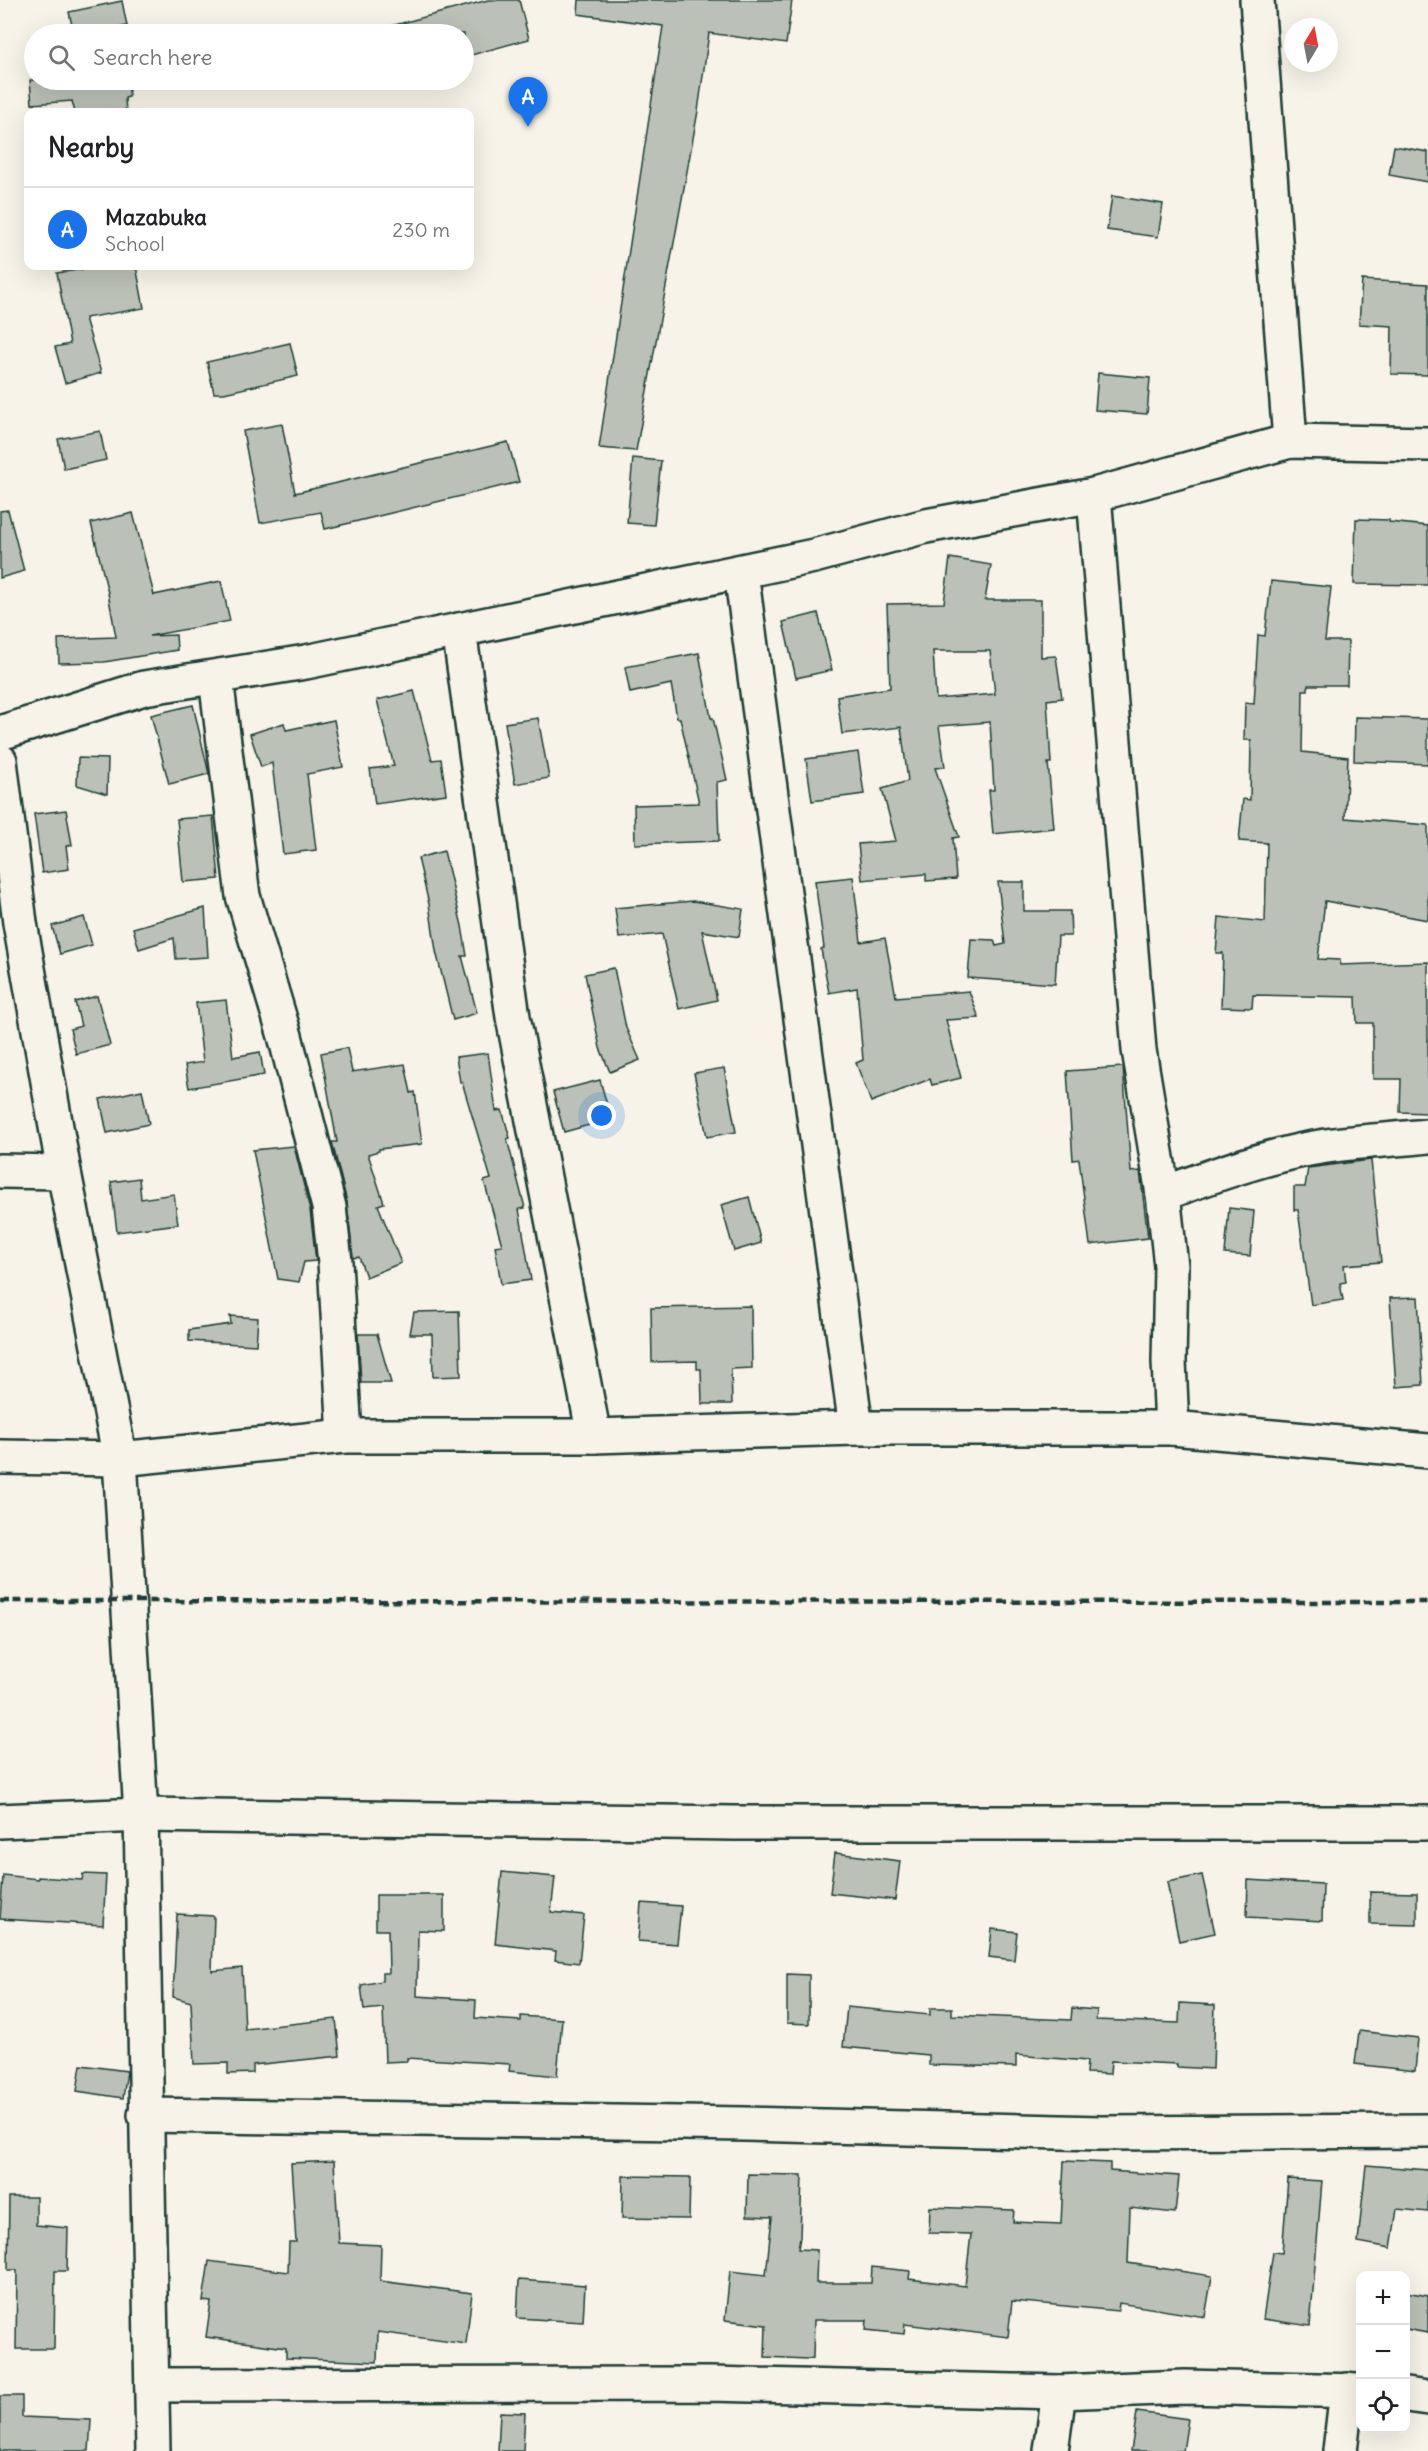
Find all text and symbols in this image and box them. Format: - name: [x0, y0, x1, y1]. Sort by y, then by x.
- north arrow: [1284, 18, 1338, 72]
- search box: [24, 24, 474, 90]
- icon: search: [45, 41, 78, 74]
- text: Search here: [93, 43, 212, 71]
- pin: A: [508, 78, 548, 127]
- text: Nearby: [48, 131, 134, 164]
- text: Mazabuka: [105, 203, 207, 231]
- text: A: [61, 217, 74, 242]
- text: 230 m: [392, 217, 450, 242]
- text: School: [105, 231, 165, 256]
- your location: [587, 1101, 616, 1130]
- map controls: [1356, 2271, 1410, 2433]
- button: +: [1356, 2271, 1410, 2325]
- button: −: [1356, 2325, 1410, 2379]
- button: locate: [1356, 2379, 1410, 2433]

